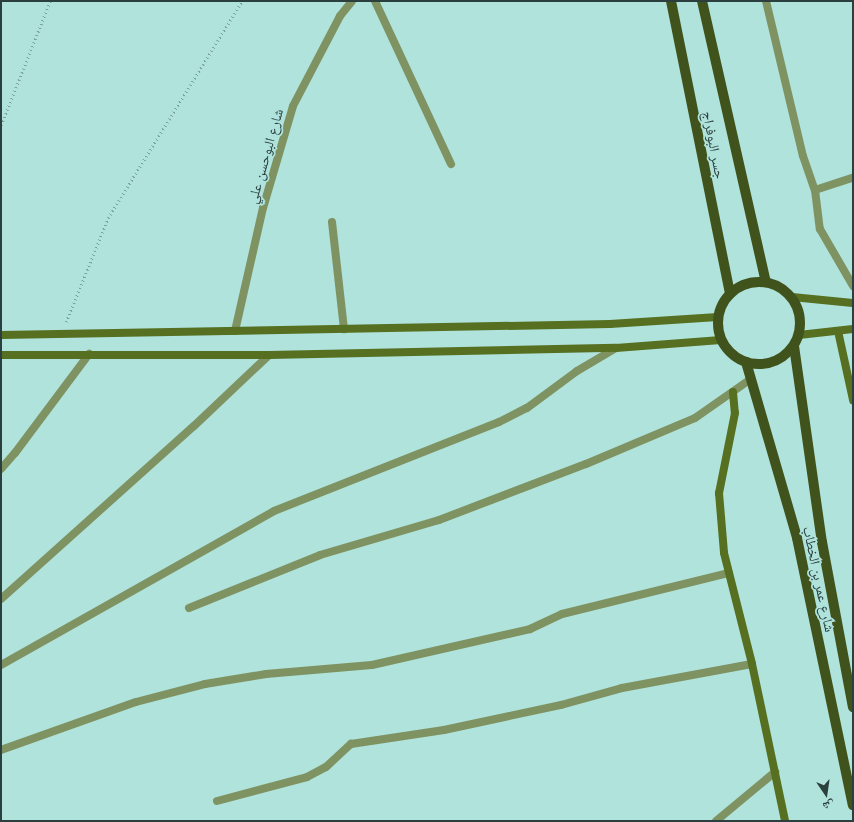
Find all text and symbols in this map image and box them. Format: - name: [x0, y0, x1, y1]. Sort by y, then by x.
- street label: شارع البوحسن علي: [243, 107, 287, 205]
- street label: جسر البوفراج: [699, 110, 729, 180]
- street label: شارع عمر بن الخطاب: [800, 525, 838, 633]
- north arrow: [806, 774, 846, 814]
- text: ش: [822, 799, 836, 813]

